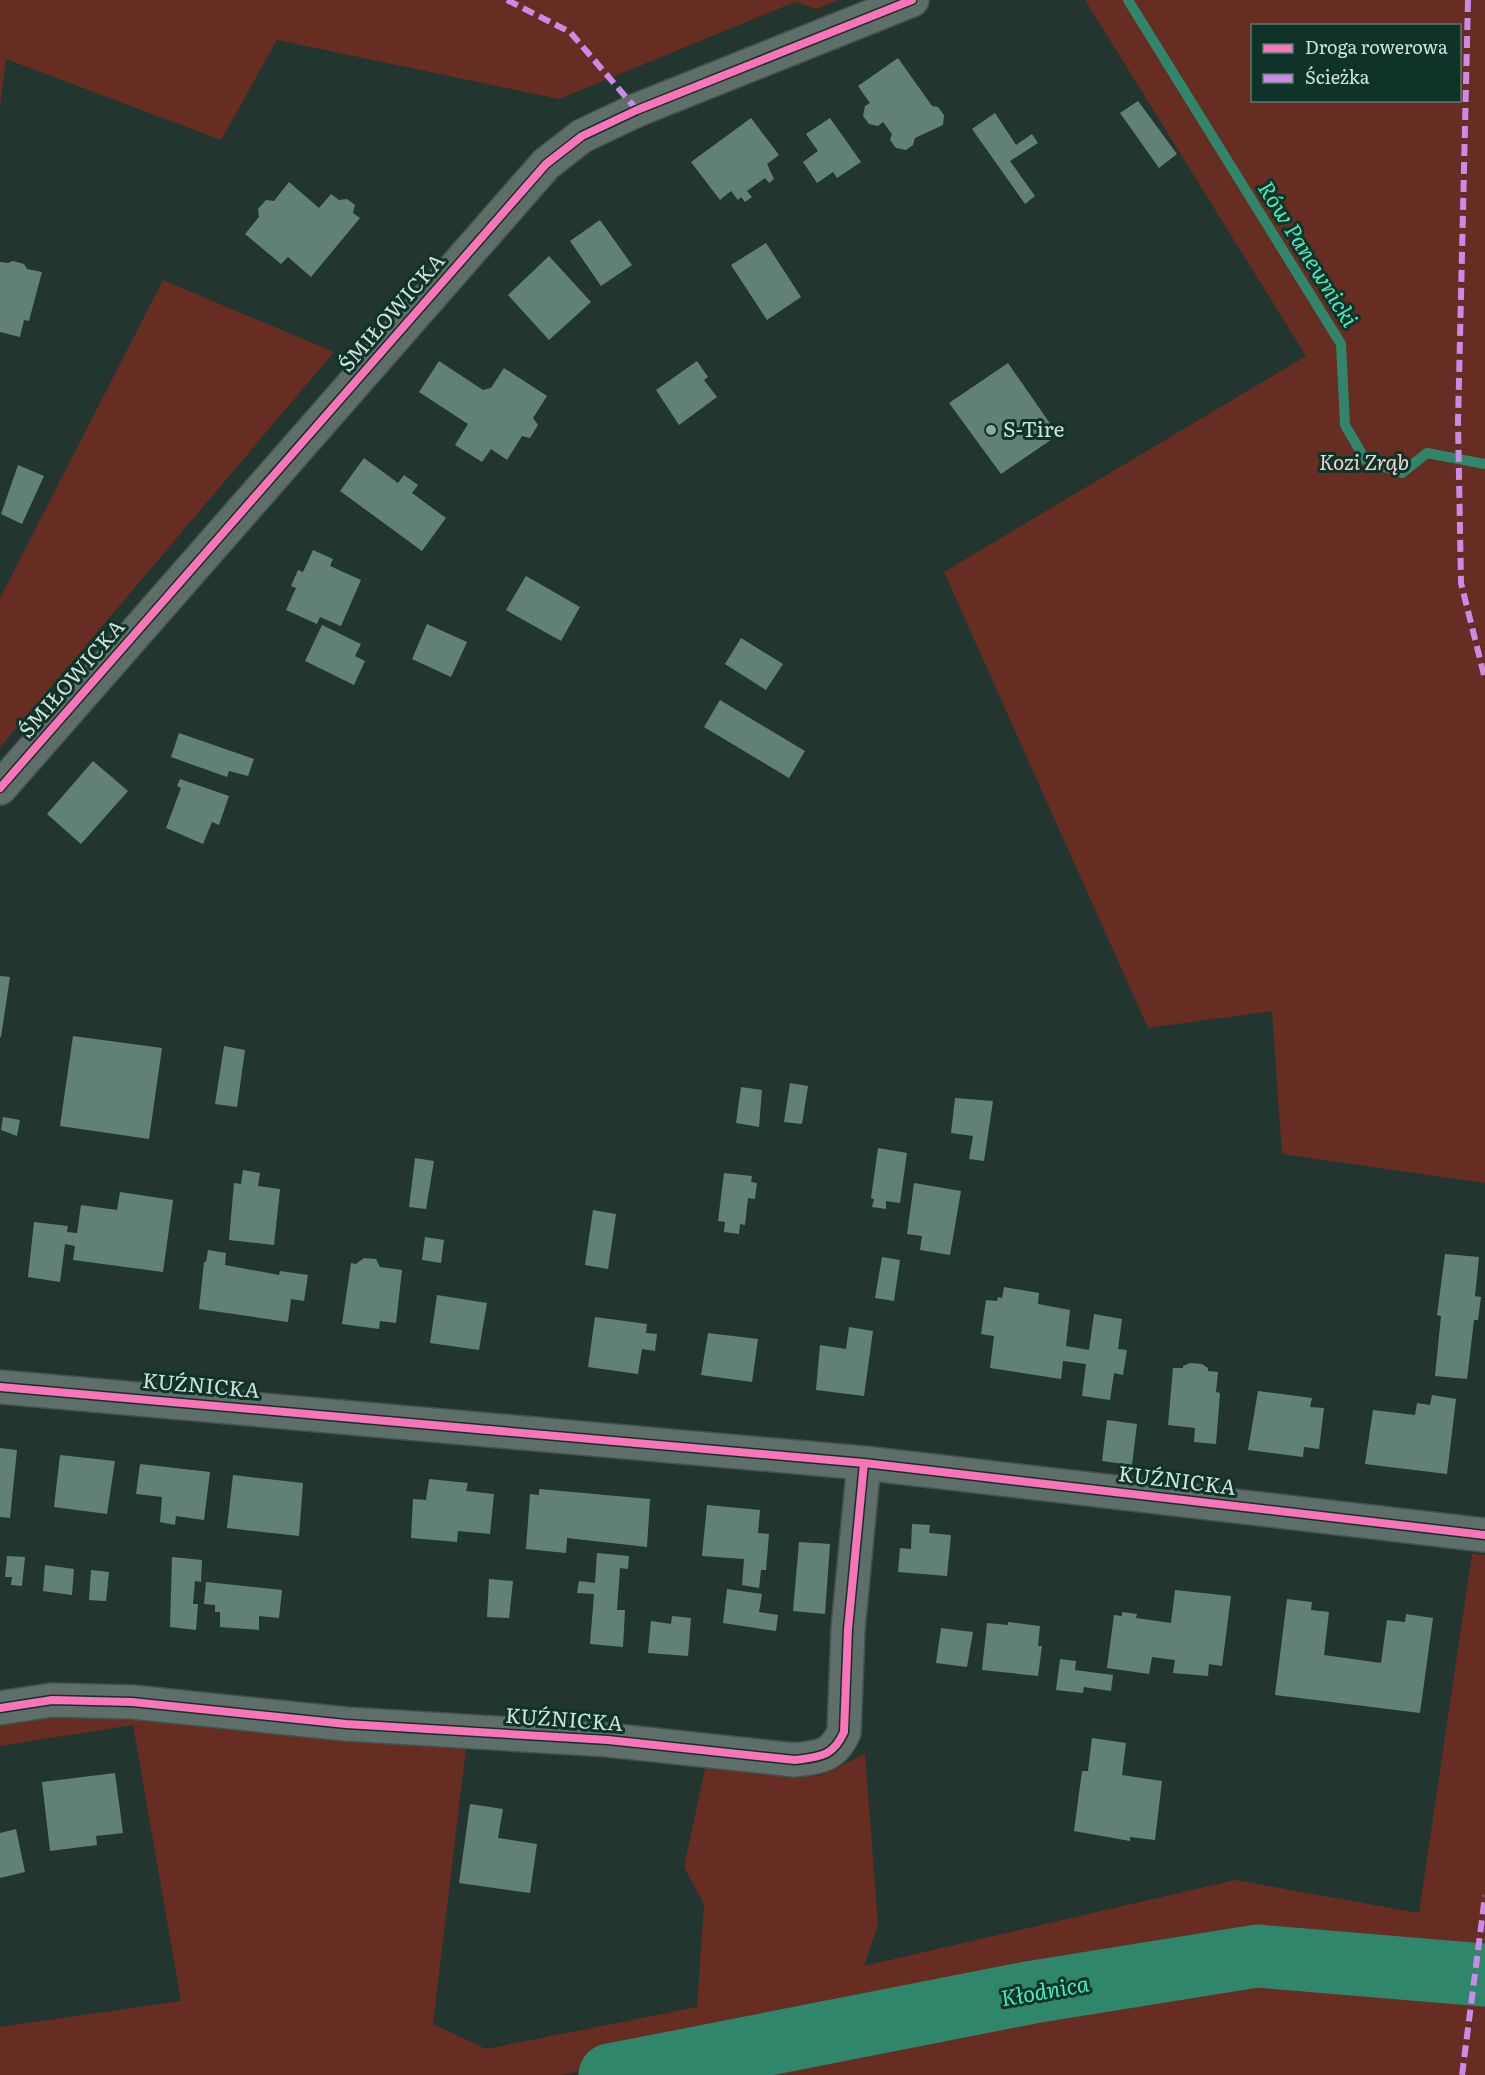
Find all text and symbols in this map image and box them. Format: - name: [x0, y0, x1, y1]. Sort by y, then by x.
- legend: [1251, 24, 1461, 102]
- text: Droga rowerowa: [1305, 33, 1448, 60]
- text: Ścieżka: [1305, 63, 1370, 90]
- water label: Rów Panewnicki: [1251, 174, 1368, 333]
- street label: ŚMIŁOWICKA: [330, 245, 451, 377]
- place label: S-Tire: [1003, 412, 1065, 443]
- marker: S-Tire: [984, 423, 998, 437]
- park label: Kozi Zrąb: [1319, 445, 1409, 476]
- street label: ŚMIŁOWICKA: [10, 611, 131, 743]
- street label: KUŹNICKA: [141, 1363, 262, 1404]
- street label: KUŹNICKA: [1117, 1456, 1238, 1501]
- street label: KUŹNICKA: [504, 1698, 625, 1737]
- water label: Kłodnica: [998, 1965, 1092, 2013]

